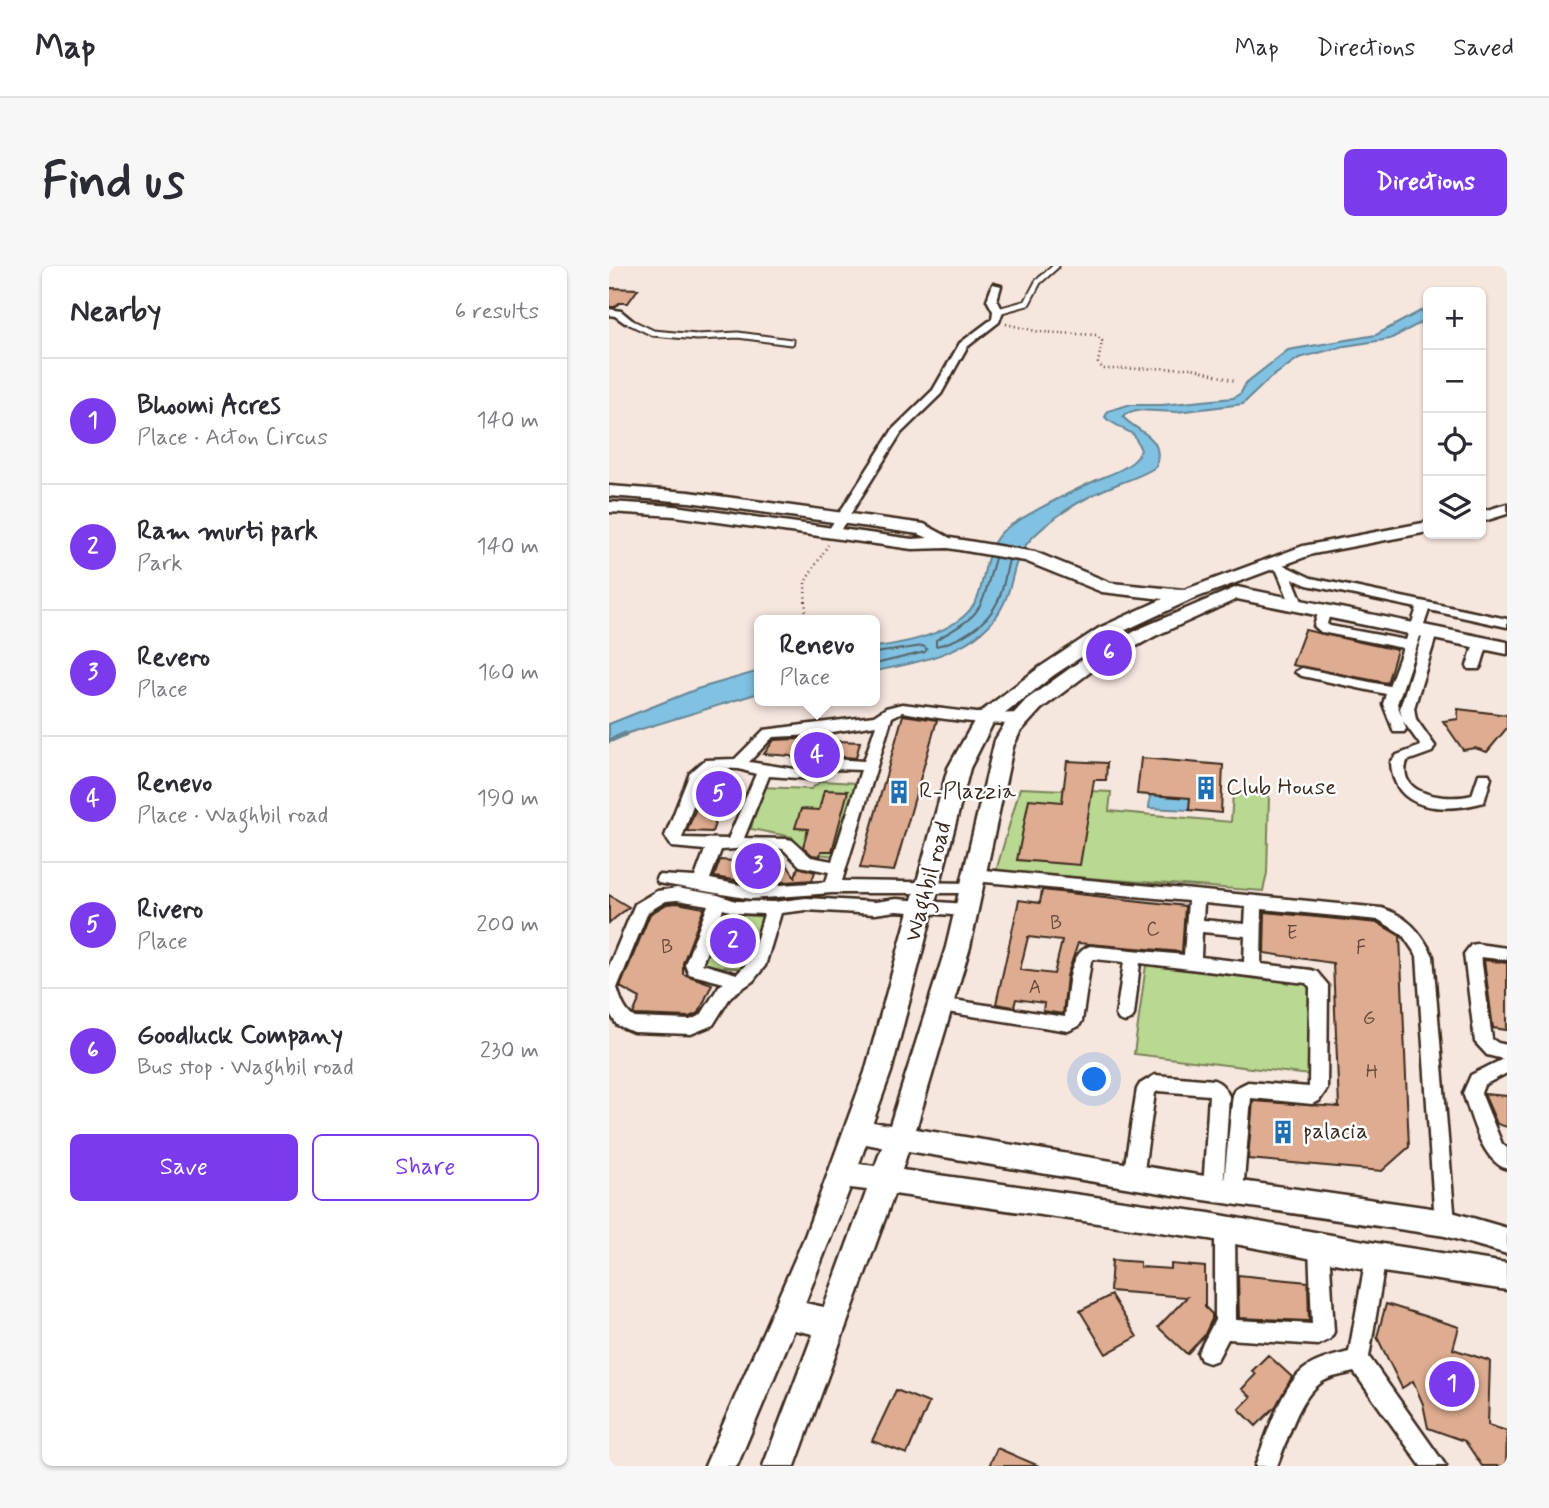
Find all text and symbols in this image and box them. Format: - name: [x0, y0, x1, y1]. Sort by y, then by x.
- text: Map: [35, 26, 95, 70]
- text: Map: [1235, 33, 1279, 64]
- text: Directions: [1317, 33, 1415, 64]
- text: Saved: [1453, 33, 1514, 64]
- button: Directions: [1344, 149, 1507, 216]
- text: Find us: [42, 150, 185, 215]
- map controls: [1423, 287, 1486, 539]
- button: +: [1423, 287, 1486, 350]
- text: Nearby: [70, 292, 161, 331]
- text: 6 results: [455, 297, 539, 327]
- button: −: [1423, 350, 1486, 413]
- text: Bhoomi Acres: [137, 389, 281, 423]
- text: 1: [88, 406, 98, 436]
- text: 140 m: [476, 406, 539, 436]
- button: locate: [1423, 413, 1486, 476]
- text: Place · Acton Circus: [137, 423, 328, 453]
- button: layers: [1423, 476, 1486, 539]
- text: Ram murti park: [137, 515, 318, 549]
- text: 2: [87, 532, 99, 562]
- text: 140 m: [476, 532, 539, 562]
- text: Park: [137, 549, 183, 579]
- popup: [754, 615, 880, 706]
- pin: 6: [1086, 627, 1132, 679]
- text: Renevo: [779, 629, 855, 663]
- text: Revero: [137, 641, 210, 675]
- text: 3: [88, 658, 98, 688]
- text: 160 m: [478, 658, 539, 688]
- text: Place: [779, 663, 830, 693]
- text: Place: [137, 675, 188, 705]
- pin: 4: [794, 729, 840, 781]
- text: Renevo: [137, 767, 212, 801]
- pin: 5: [696, 768, 742, 820]
- place label: Club House: [1226, 773, 1336, 803]
- building icon: Club House: [1192, 774, 1220, 802]
- place label: R-Plazzia: [919, 777, 1016, 807]
- building icon: R-Plazzia: [885, 778, 913, 806]
- text: 4: [86, 784, 100, 814]
- text: 190 m: [477, 784, 539, 814]
- text: Place · Waghbil road: [137, 801, 328, 831]
- street label: Waghbil road: [899, 819, 961, 946]
- pin: 3: [735, 840, 781, 892]
- text: Rivero: [137, 893, 203, 927]
- text: 5: [86, 910, 100, 940]
- text: 200 m: [476, 910, 539, 940]
- house number: B: [1050, 911, 1062, 936]
- pin: 2: [710, 915, 756, 967]
- house number: C: [1146, 917, 1160, 942]
- house number: E: [1286, 921, 1298, 946]
- text: Place: [137, 927, 188, 957]
- house number: B: [661, 935, 673, 960]
- house number: F: [1356, 936, 1366, 961]
- house number: A: [1029, 975, 1041, 1000]
- house number: G: [1363, 1006, 1375, 1031]
- text: Goodluck Company: [137, 1019, 343, 1053]
- text: 6: [87, 1036, 99, 1066]
- text: 230 m: [480, 1036, 539, 1066]
- text: Bus stop · Waghbil road: [137, 1053, 354, 1083]
- house number: H: [1366, 1060, 1378, 1085]
- your location: [1077, 1062, 1111, 1096]
- place label: palacia: [1303, 1117, 1368, 1147]
- building icon: palacia: [1269, 1118, 1297, 1146]
- button: Save: [70, 1134, 298, 1201]
- button: Share: [312, 1134, 539, 1201]
- pin: 1: [1429, 1358, 1475, 1410]

